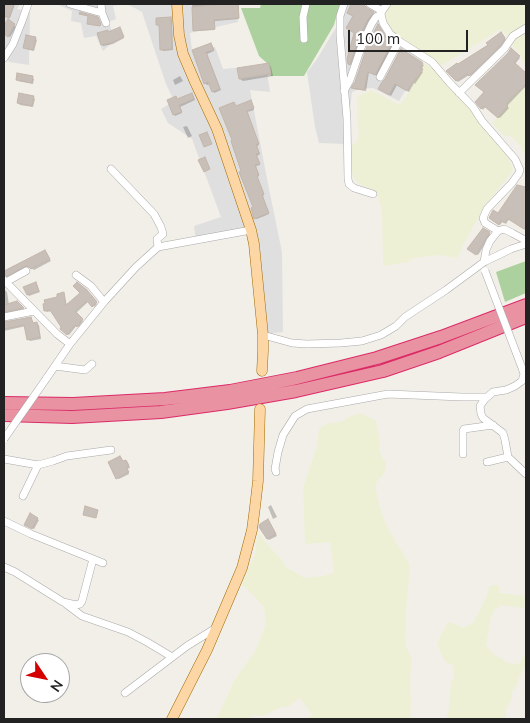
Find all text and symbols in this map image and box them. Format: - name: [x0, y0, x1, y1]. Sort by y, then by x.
- scale bar: [350, 20, 470, 52]
- text: 100 m: [356, 29, 400, 48]
- north arrow: [20, 653, 70, 703]
- text: N: [46, 676, 67, 695]

